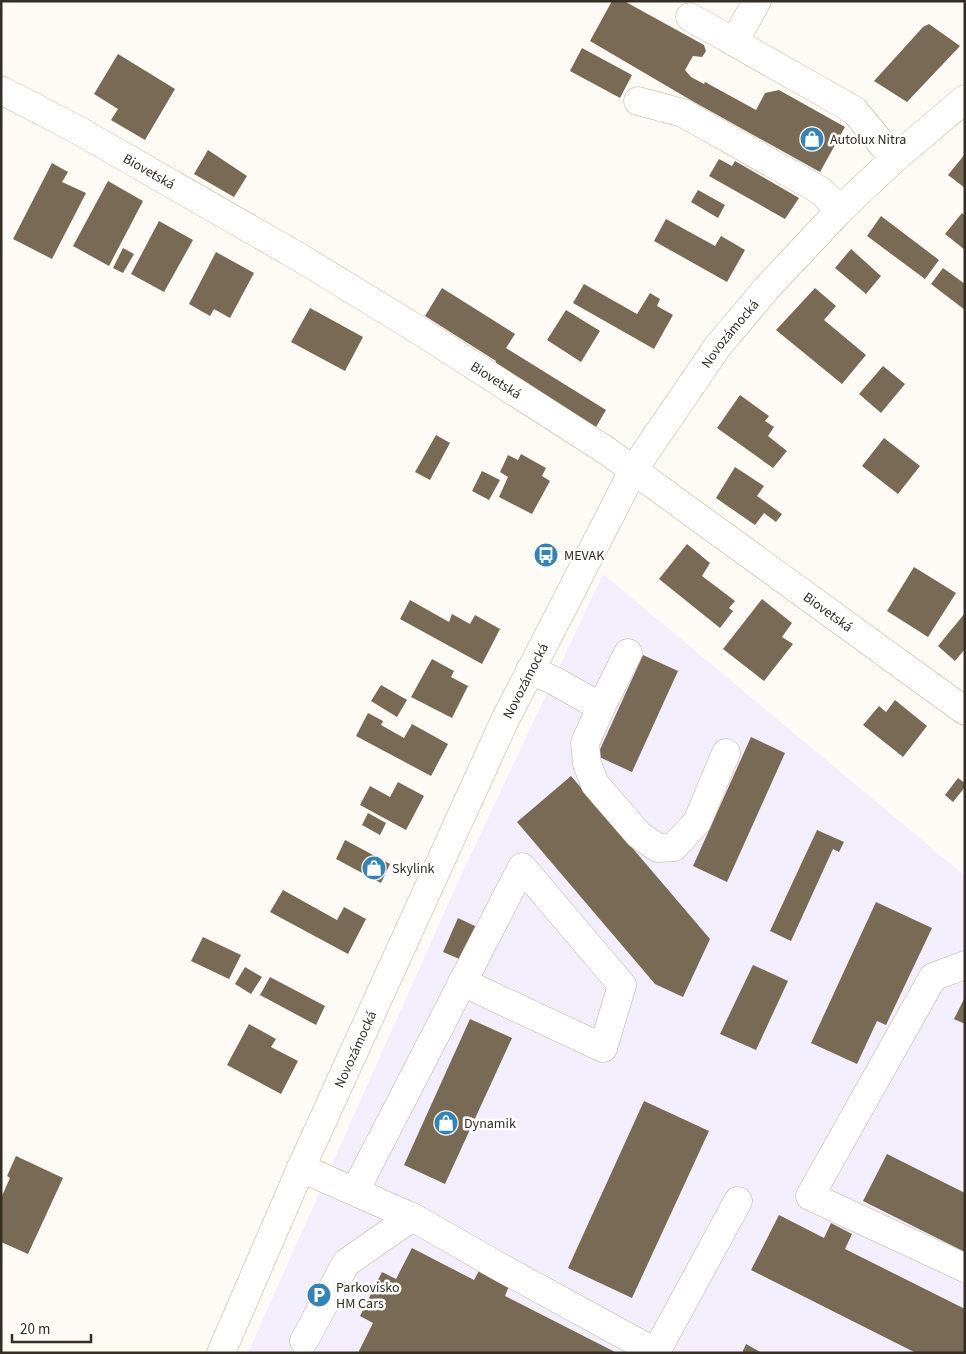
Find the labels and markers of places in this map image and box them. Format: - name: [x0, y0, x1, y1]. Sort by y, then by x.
- shop icon: Autolux Nitra: [799, 126, 825, 152]
- place label: Autolux Nitra: [830, 130, 906, 150]
- bus stop icon: MEVAK: [533, 542, 559, 568]
- place label: MEVAK: [564, 546, 605, 566]
- shop icon: Skylink: [361, 855, 387, 881]
- place label: Skylink: [392, 859, 435, 879]
- shop icon: Dynamik: [433, 1110, 459, 1136]
- place label: Dynamik: [464, 1114, 516, 1134]
- place label: Parkovisko HM Cars: [336, 1278, 400, 1314]
- parking icon: Parkovisko HM Cars: [306, 1282, 332, 1308]

